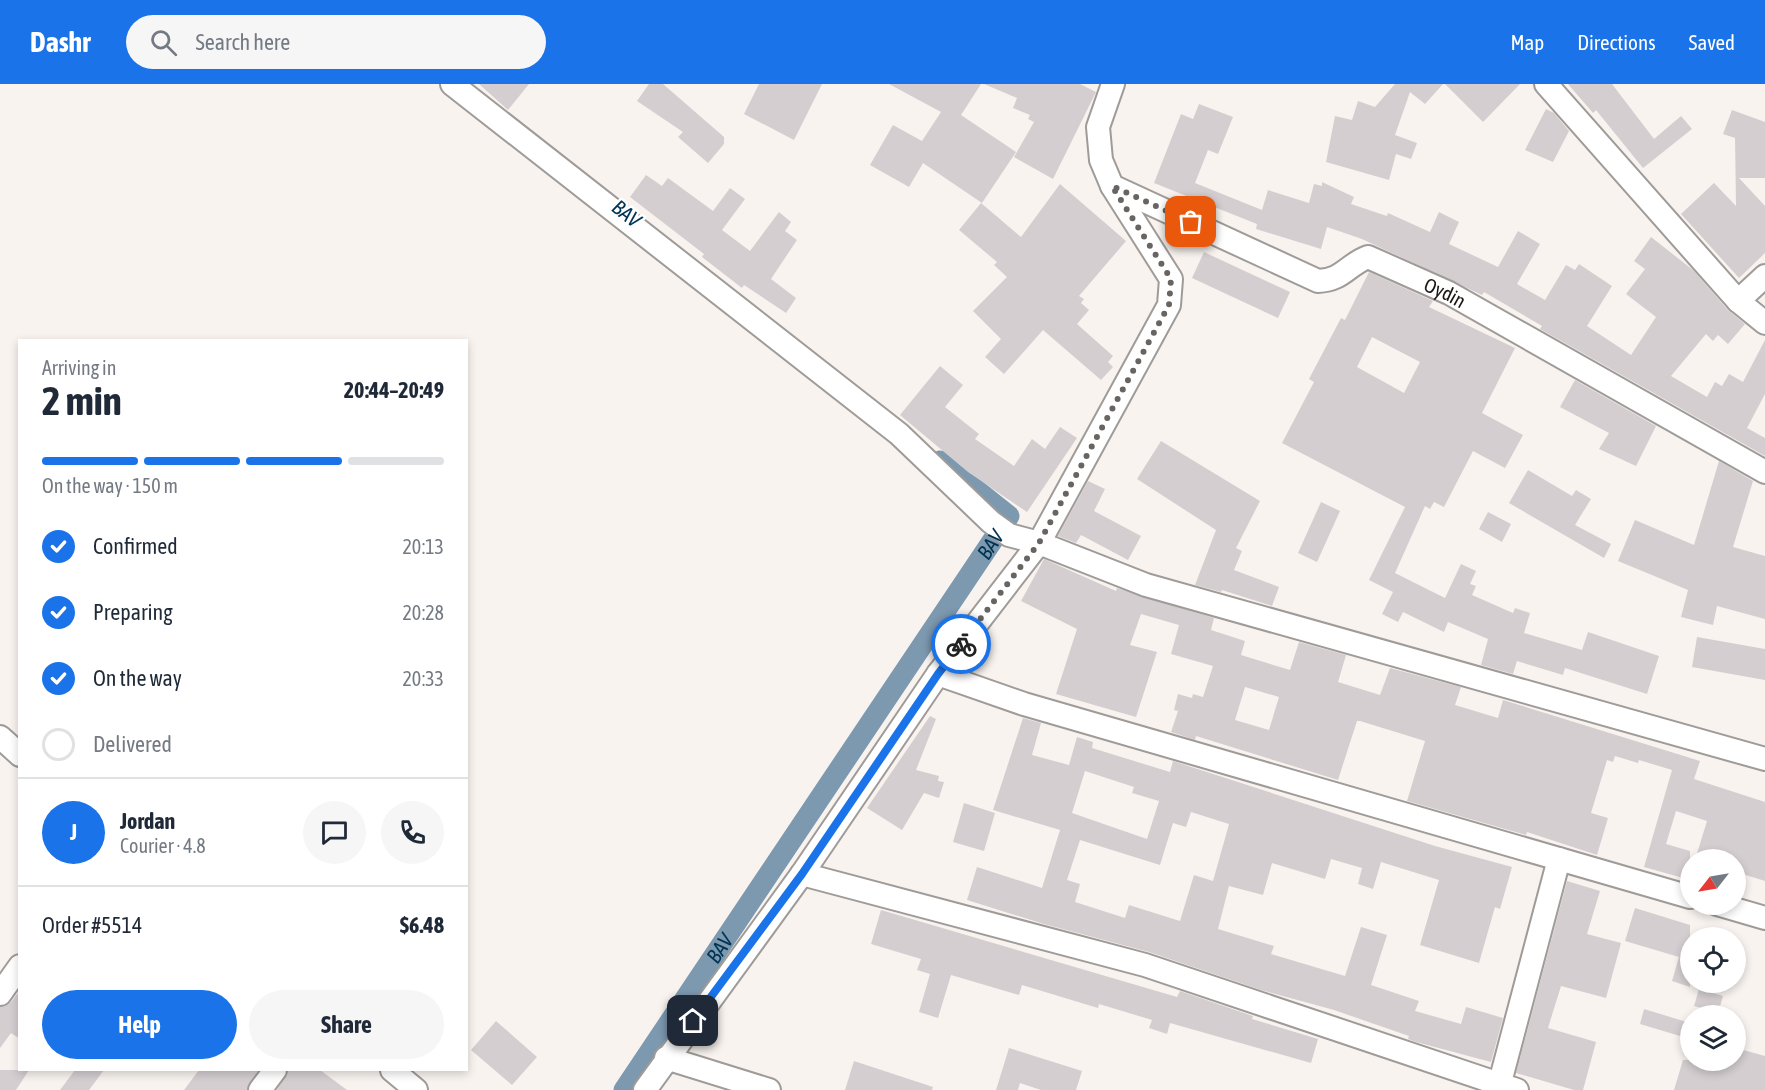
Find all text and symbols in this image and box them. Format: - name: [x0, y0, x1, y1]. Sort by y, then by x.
- search box: [126, 15, 546, 69]
- text: Dashr: [30, 26, 90, 58]
- icon: search: [147, 26, 180, 59]
- text: Search here: [195, 29, 290, 55]
- text: Map: [1510, 30, 1544, 54]
- text: Directions: [1577, 30, 1656, 54]
- text: Saved: [1689, 30, 1735, 54]
- water label: BAV: [608, 194, 648, 233]
- pin: [1165, 196, 1216, 247]
- icon: bag: [1174, 205, 1207, 238]
- street label: Oydin: [1421, 272, 1470, 312]
- text: Arriving in: [42, 356, 116, 379]
- text: 20:44–20:49: [344, 377, 444, 403]
- text: 2 min: [42, 379, 122, 423]
- text: On the way · 150 m: [42, 474, 178, 497]
- water label: BAV: [972, 524, 1009, 564]
- icon: check: [42, 530, 75, 563]
- text: Confirmed: [93, 533, 178, 559]
- text: 20:13: [402, 535, 444, 558]
- icon: check: [42, 596, 75, 629]
- text: Preparing: [93, 599, 173, 625]
- text: 20:28: [402, 601, 444, 624]
- courier: [931, 614, 991, 674]
- icon: bike: [945, 628, 978, 661]
- icon: check: [42, 662, 75, 695]
- text: On the way: [93, 665, 182, 691]
- text: 20:33: [402, 667, 444, 690]
- text: Delivered: [93, 731, 172, 757]
- button: chat: [303, 801, 366, 864]
- button: phone: [381, 801, 444, 864]
- text: Jordan: [120, 808, 175, 834]
- text: J: [70, 819, 77, 845]
- text: Courier · 4.8: [120, 834, 206, 857]
- north arrow: [1680, 849, 1746, 915]
- map controls: [1680, 849, 1746, 1071]
- text: Order #5514: [42, 912, 142, 938]
- text: $6.48: [400, 912, 444, 938]
- water label: BAV: [701, 927, 739, 967]
- button: locate: [1680, 927, 1746, 993]
- button: Help: [42, 990, 237, 1059]
- button: Share: [249, 990, 444, 1059]
- pin: [667, 995, 718, 1046]
- icon: home: [676, 1004, 709, 1037]
- button: layers: [1680, 1005, 1746, 1071]

